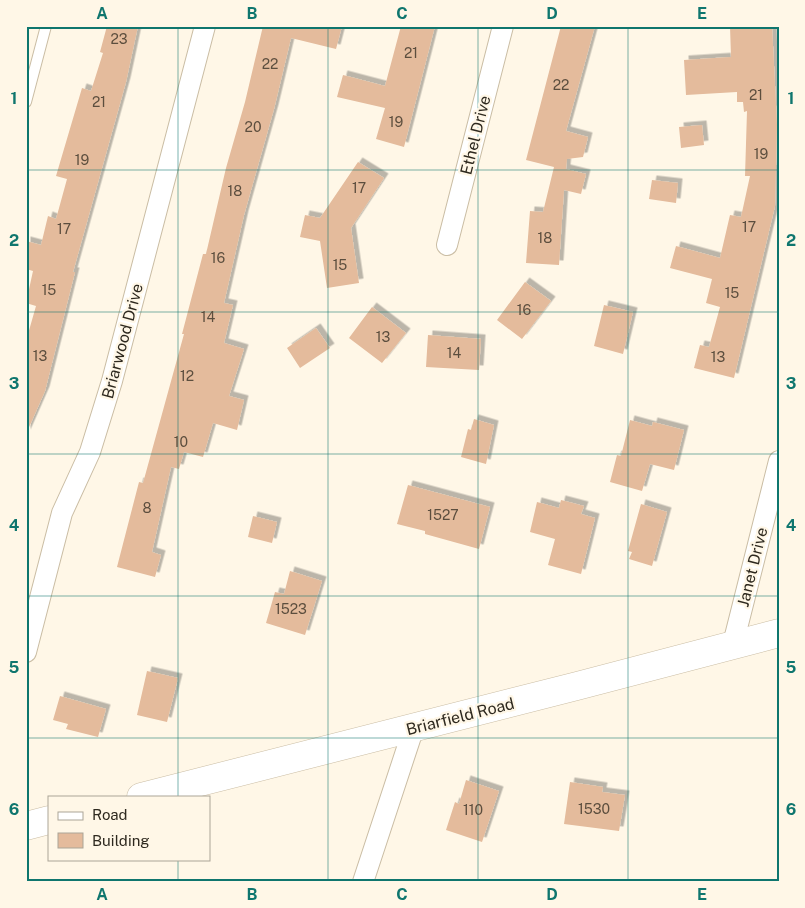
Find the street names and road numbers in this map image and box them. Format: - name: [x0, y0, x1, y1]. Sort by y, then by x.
- street label: Ethel Drive: [456, 94, 495, 177]
- street label: Briarwood Drive: [98, 281, 147, 401]
- street label: Janet Drive: [733, 525, 772, 609]
- street label: Briarfield Road: [404, 694, 516, 739]

